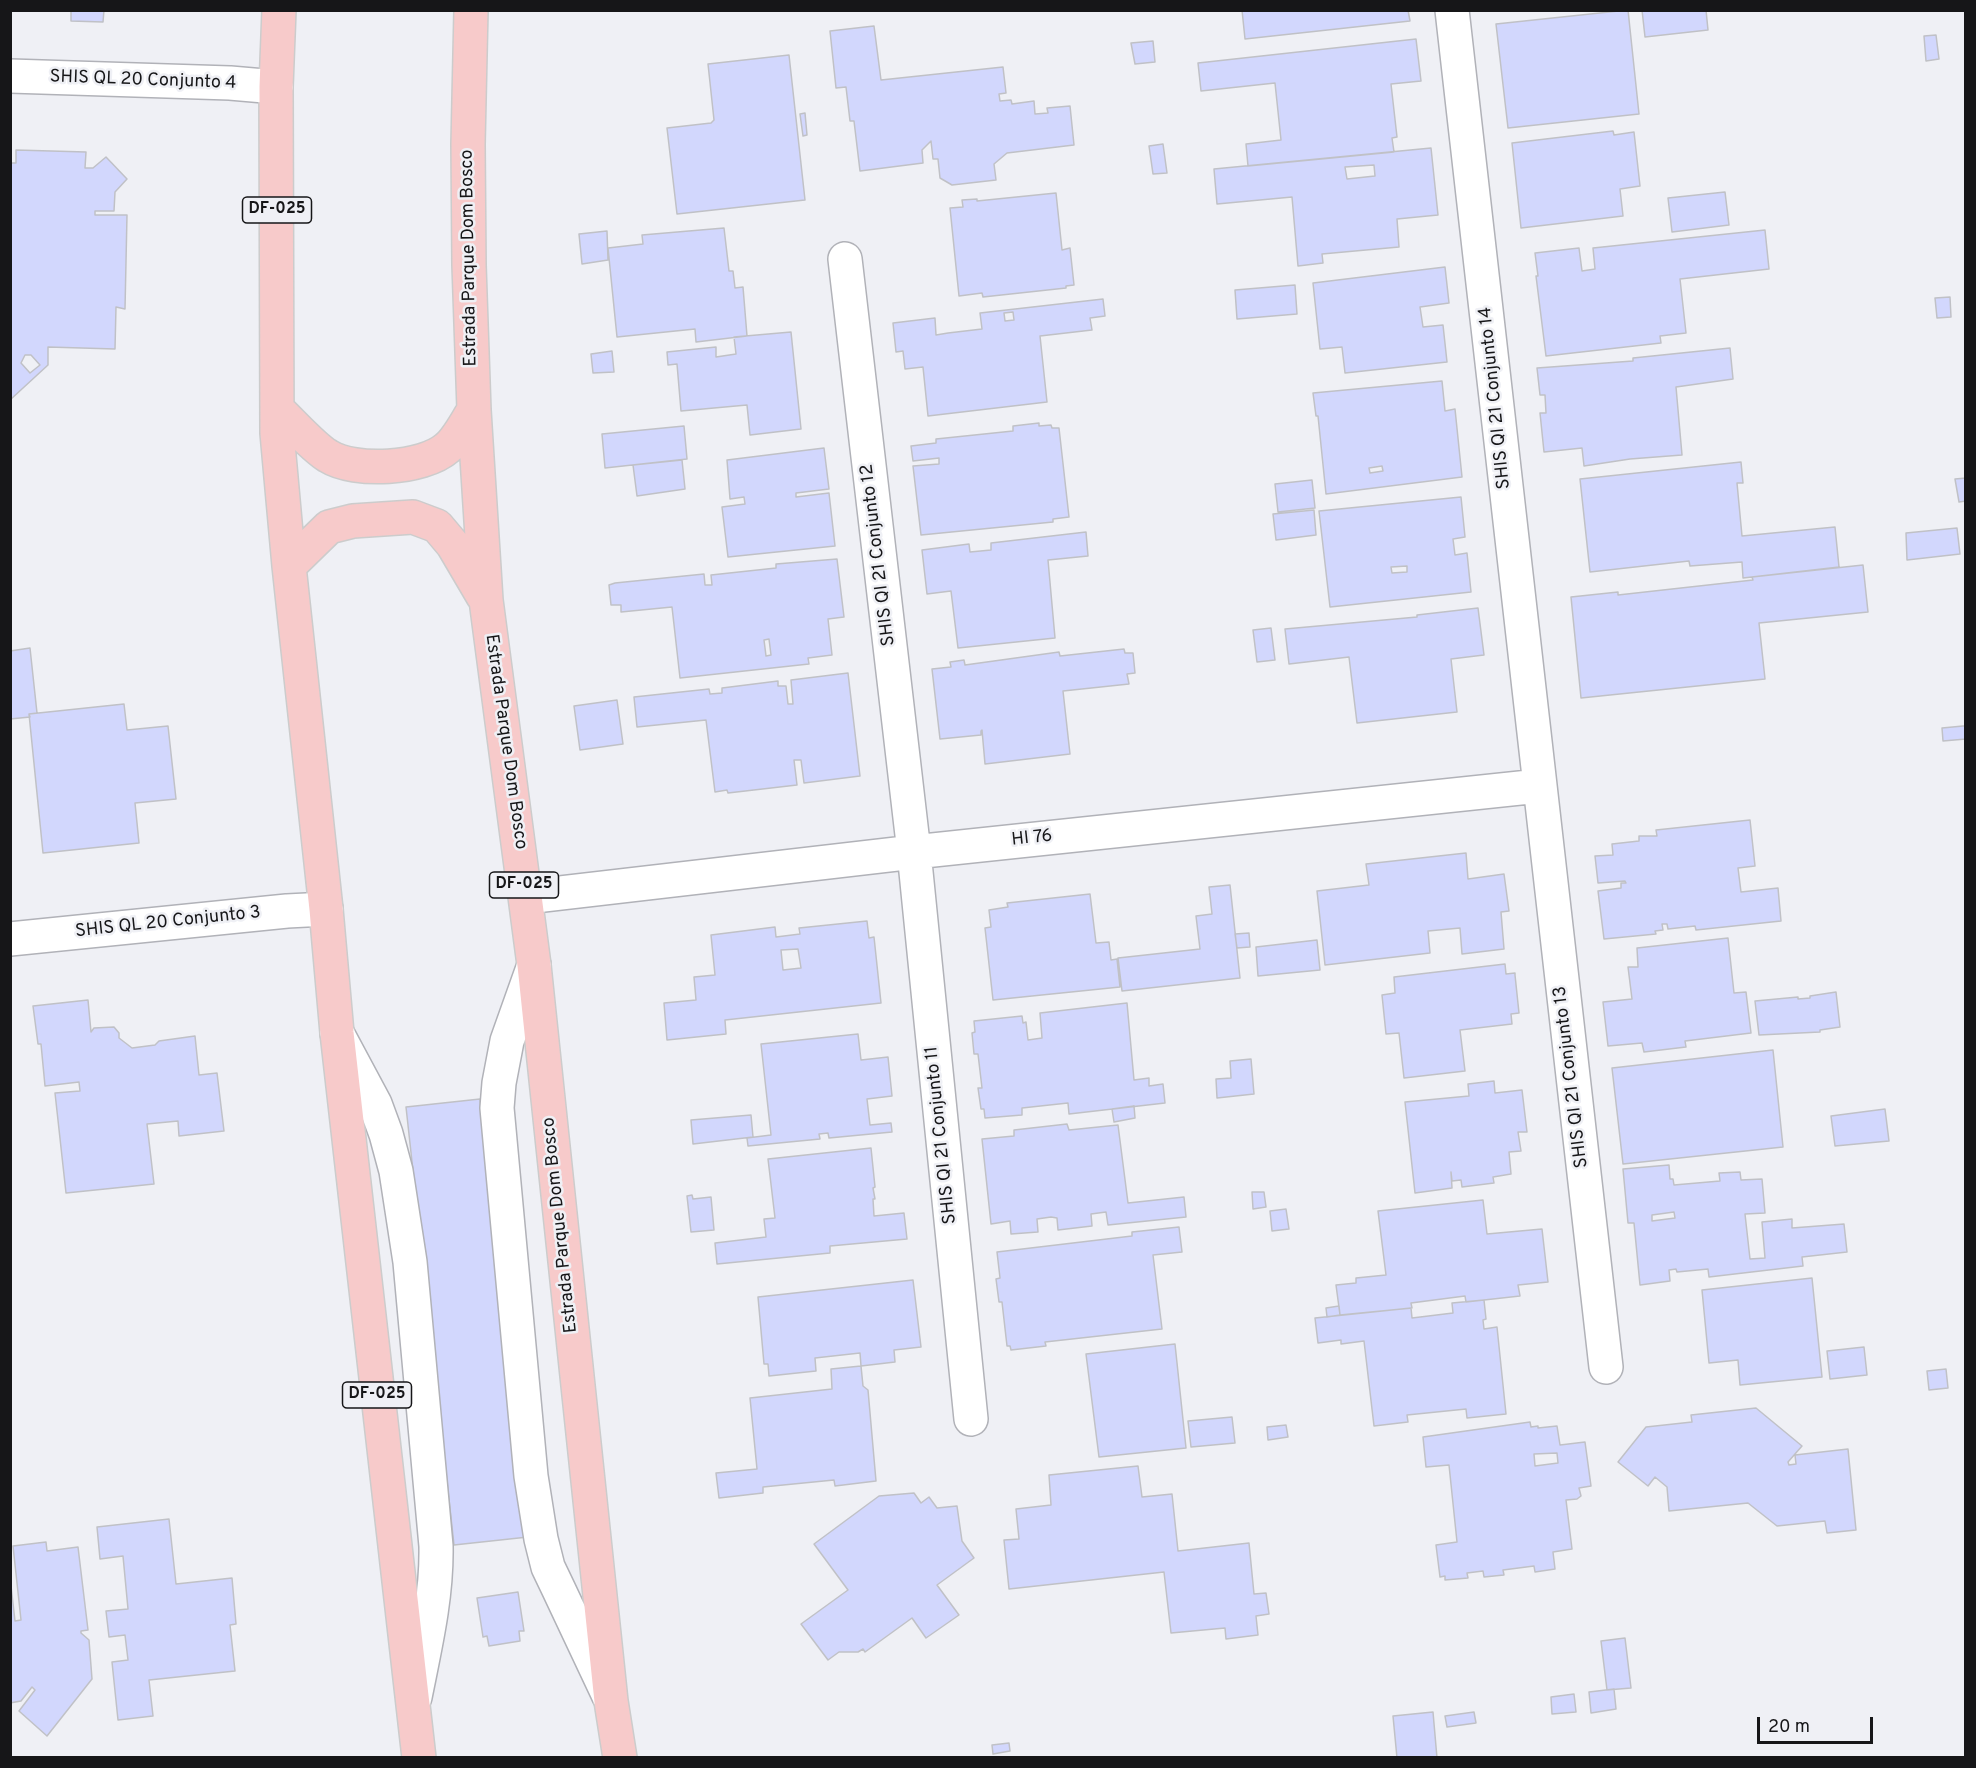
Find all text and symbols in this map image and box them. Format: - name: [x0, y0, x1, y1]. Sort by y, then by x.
- street label: SHIS QL 20 Conjunto 4: [49, 67, 237, 95]
- street label: Estrada Parque Dom Bosco: [457, 149, 483, 367]
- road number: DF-025: [242, 197, 312, 223]
- street label: SHIS QI 21 Conjunto 14: [1476, 306, 1516, 490]
- street label: SHIS QI 21 Conjunto 12: [857, 463, 901, 647]
- street label: Estrada Parque Dom Bosco: [479, 633, 531, 851]
- street label: HI 76: [1010, 826, 1054, 852]
- road number: DF-025: [490, 872, 558, 898]
- street label: SHIS QL 20 Conjunto 3: [74, 903, 262, 943]
- street label: SHIS QI 21 Conjunto 13: [1550, 985, 1594, 1169]
- street label: SHIS QI 21 Conjunto 11: [922, 1045, 962, 1225]
- street label: Estrada Parque Dom Bosco: [539, 1116, 583, 1334]
- road number: DF-025: [342, 1382, 412, 1408]
- scale bar: [1760, 1705, 1876, 1743]
- text: 20 m: [1768, 1716, 1810, 1739]

